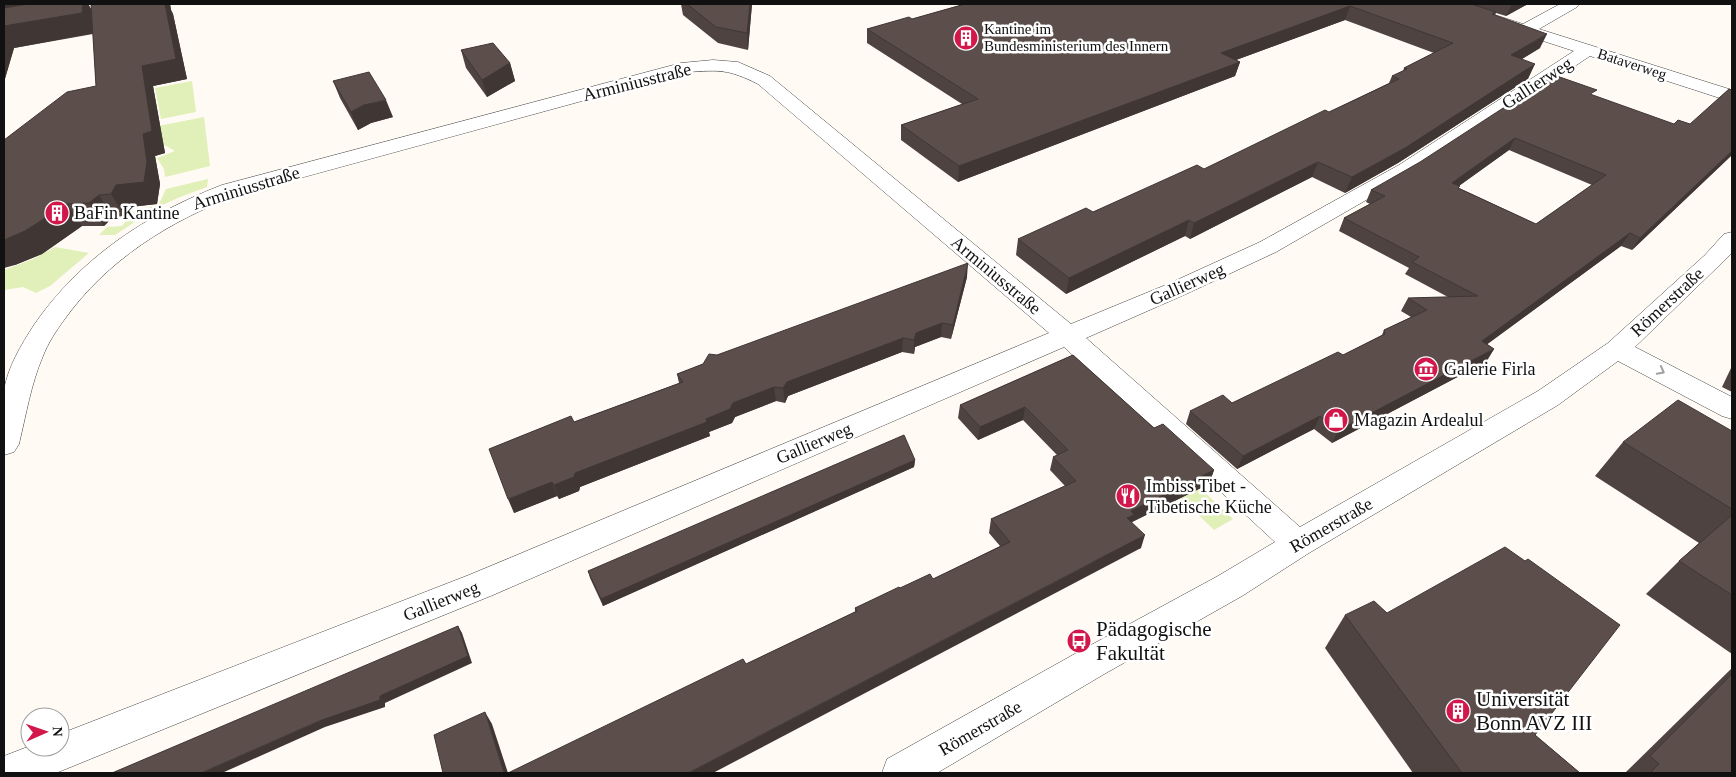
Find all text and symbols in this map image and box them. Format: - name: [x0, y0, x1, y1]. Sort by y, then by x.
- place label: Kantine im Bundesministerium des Innern: [984, 21, 1169, 54]
- building icon: Kantine im Bundesministerium des Innern: [953, 25, 979, 51]
- street label: Bataverweg: [1595, 45, 1669, 83]
- street label: Gallierweg: [1498, 53, 1576, 113]
- street label: Arminiusstraße: [581, 59, 693, 105]
- street label: Arminiusstraße: [190, 162, 302, 214]
- building icon: BaFin Kantine: [44, 200, 70, 226]
- place label: BaFin Kantine: [74, 203, 180, 223]
- street label: Arminiusstraße: [947, 232, 1045, 318]
- street label: Gallierweg: [1146, 259, 1228, 309]
- street label: Römerstraße: [1627, 263, 1707, 341]
- museum icon: Galerie Firla: [1413, 356, 1439, 382]
- place label: Galerie Firla: [1444, 359, 1535, 379]
- one-way arrow: [1655, 365, 1664, 375]
- shop icon: Magazin Ardealul: [1323, 407, 1349, 433]
- place label: Magazin Ardealul: [1354, 410, 1483, 430]
- street label: Gallierweg: [773, 418, 855, 468]
- place label: Imbiss Tibet - Tibetische Küche: [1146, 476, 1272, 517]
- restaurant icon: Imbiss Tibet - Tibetische Küche: [1115, 483, 1141, 509]
- street label: Römerstraße: [1286, 493, 1376, 557]
- street label: Gallierweg: [400, 577, 482, 625]
- place label: Pädagogische Fakultät: [1096, 617, 1211, 665]
- bus stop icon: Pädagogische Fakultät: [1066, 628, 1092, 654]
- place label: Universität Bonn AVZ III: [1476, 687, 1592, 735]
- street label: Römerstraße: [935, 696, 1025, 760]
- building icon: Universität Bonn AVZ III: [1445, 698, 1471, 724]
- north arrow: [20, 707, 70, 757]
- text: N: [50, 726, 65, 737]

